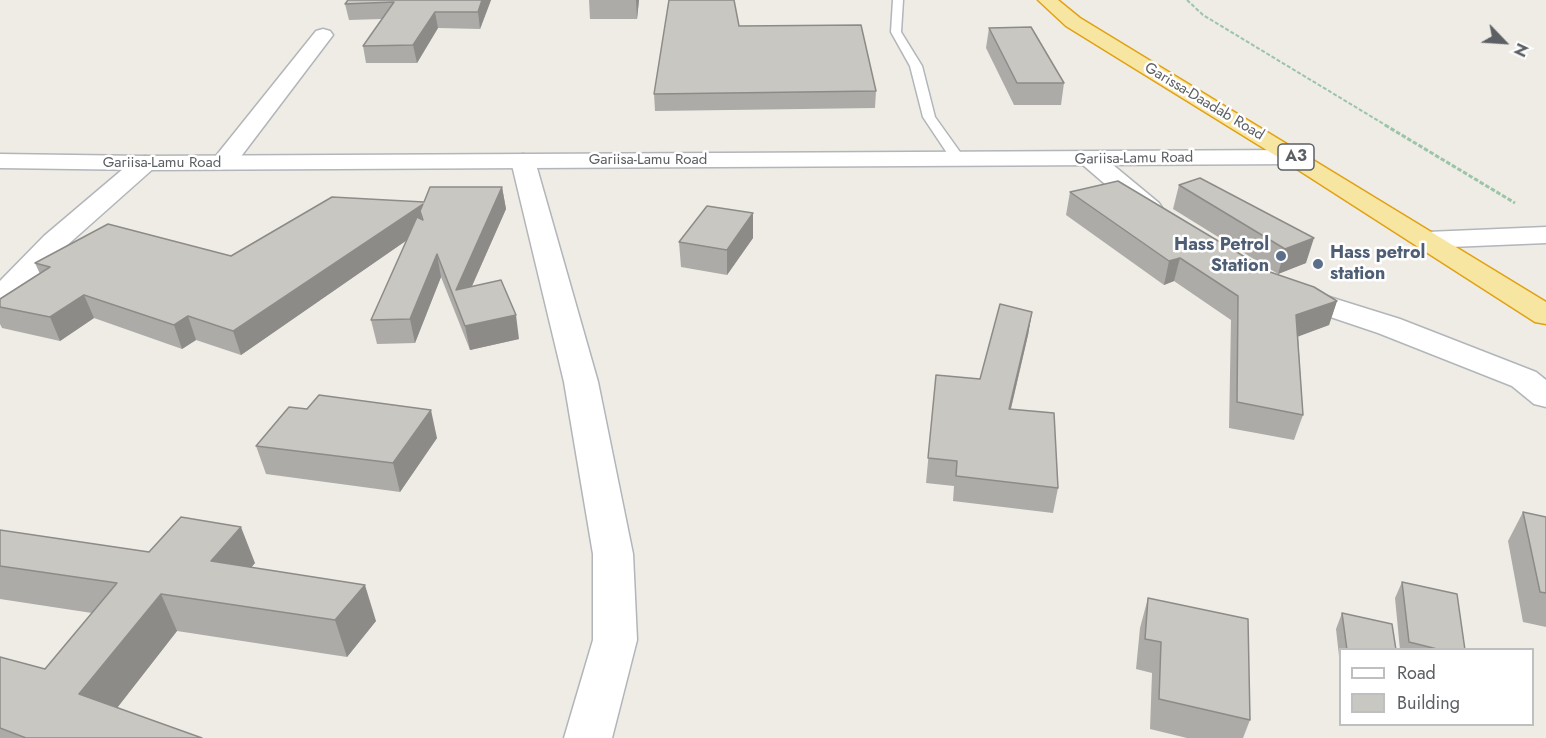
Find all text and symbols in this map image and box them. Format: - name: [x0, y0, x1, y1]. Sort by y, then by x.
- north arrow: [1474, 12, 1534, 72]
- text: N: [1508, 39, 1534, 60]
- street label: Garissa-Daadab Road: [1141, 59, 1267, 145]
- road number: A3: [1278, 144, 1314, 170]
- street label: Gariisa-Lamu Road: [1075, 149, 1193, 169]
- street label: Gariisa-Lamu Road: [589, 151, 707, 169]
- street label: Gariisa-Lamu Road: [103, 154, 221, 172]
- place label: Hass Petrol Station: [1174, 235, 1269, 278]
- place label: Hass petrol station: [1330, 243, 1425, 286]
- marker: Hass Petrol Station: [1274, 249, 1288, 263]
- marker: Hass petrol station: [1311, 257, 1325, 271]
- legend: [1339, 648, 1534, 726]
- text: Road: [1397, 660, 1436, 686]
- text: Building: [1397, 690, 1460, 716]

